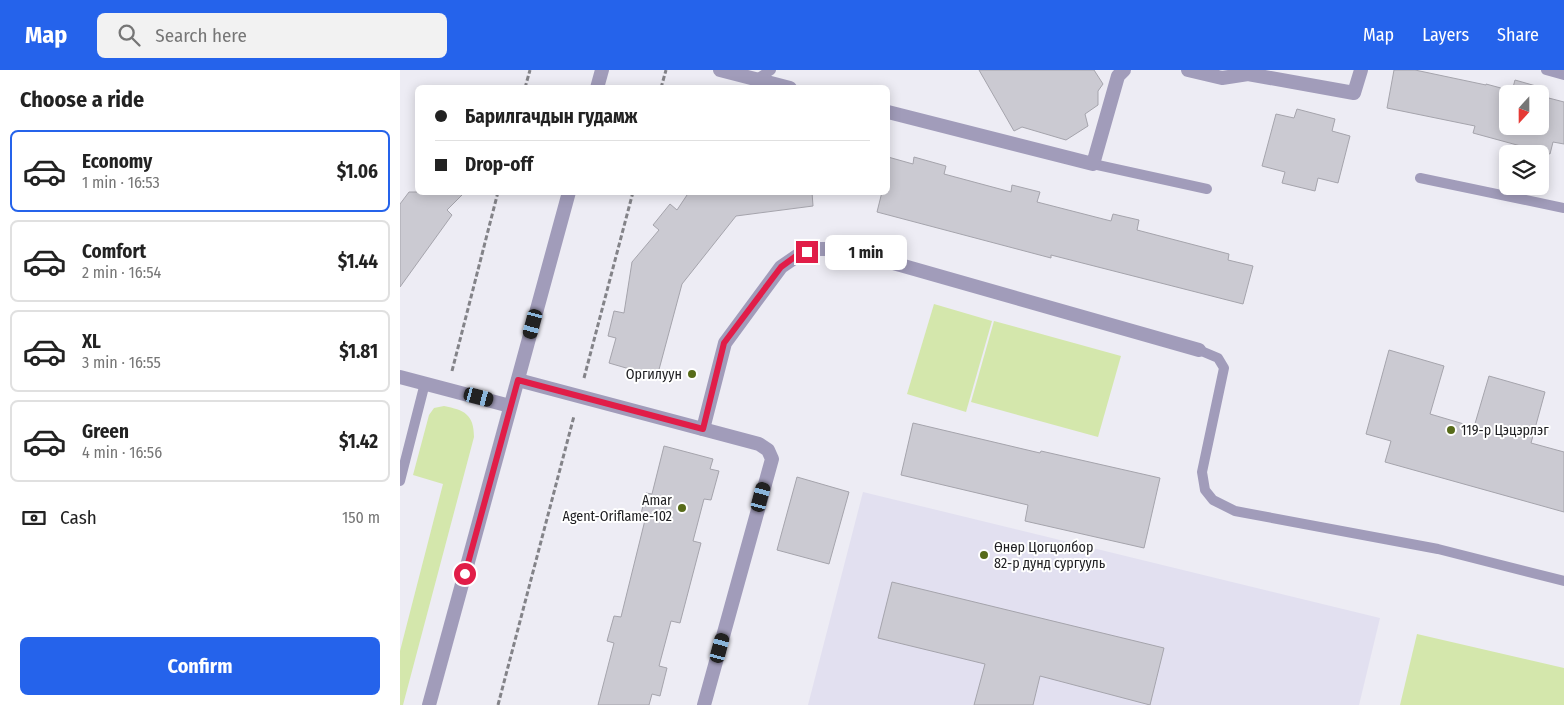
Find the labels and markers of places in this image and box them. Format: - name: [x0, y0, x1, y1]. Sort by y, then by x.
- place label: Оргилуун: [626, 366, 682, 383]
- marker: Оргилуун: [686, 368, 698, 380]
- place label: 119-р Цэцэрлэг: [1461, 422, 1549, 439]
- marker: 119-р Цэцэрлэг: [1445, 424, 1457, 436]
- place label: Amar Agent-Oriflame-102: [563, 492, 672, 525]
- marker: Amar Agent-Oriflame-102: [676, 502, 688, 514]
- place label: Өнөр Цогцолбор 82-р дунд сургууль: [994, 539, 1106, 572]
- marker: Өнөр Цогцолбор 82-р дунд сургууль: [978, 549, 990, 561]

